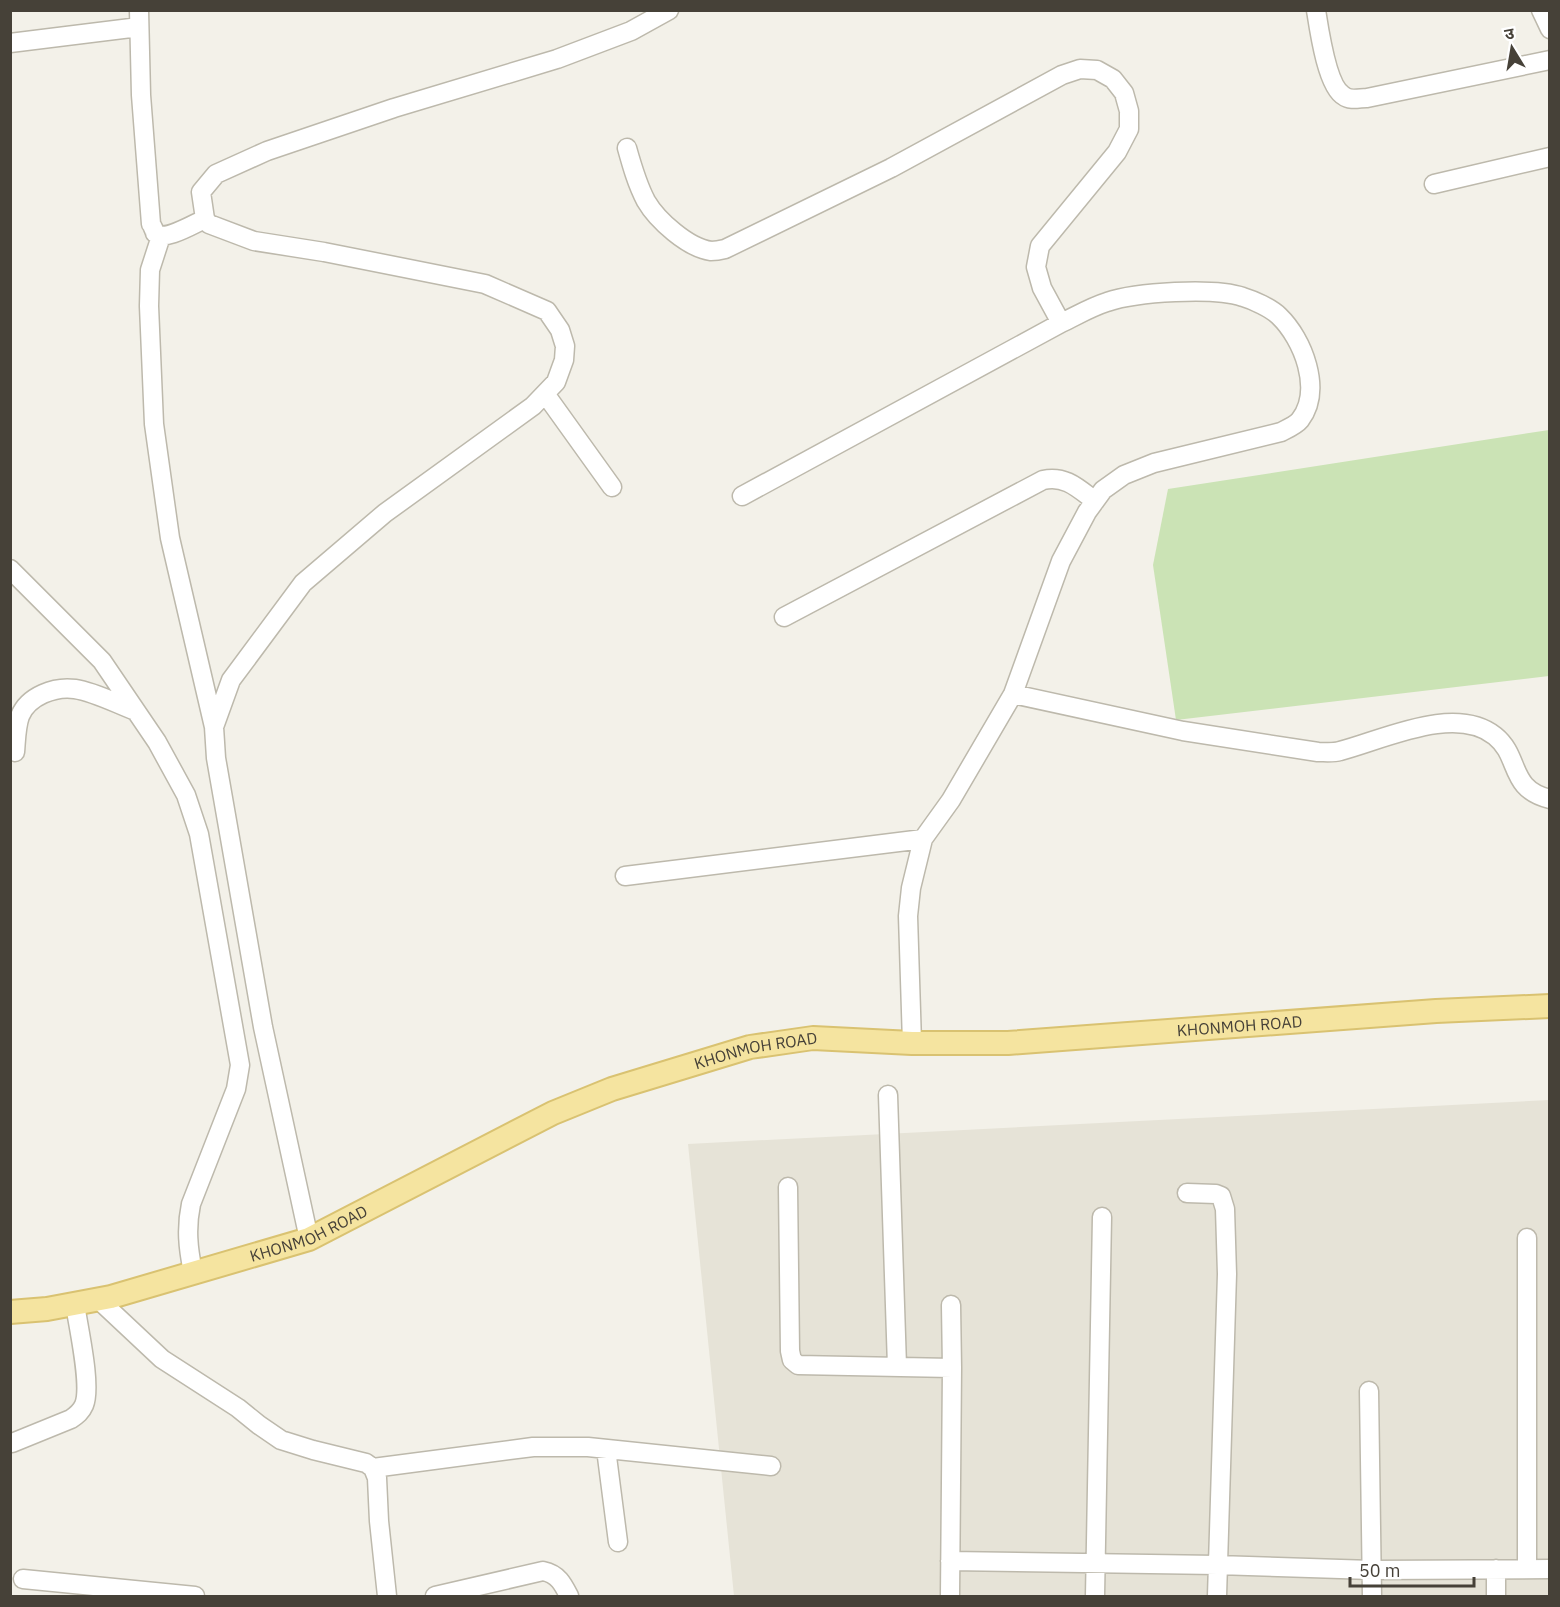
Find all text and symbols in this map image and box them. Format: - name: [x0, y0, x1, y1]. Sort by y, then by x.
- north arrow: [1482, 18, 1542, 78]
- text: उ: [1503, 22, 1516, 44]
- street label: KHONMOH ROAD: [1176, 1011, 1303, 1040]
- street label: KHONMOH ROAD: [692, 1028, 818, 1073]
- street label: KHONMOH ROAD: [247, 1201, 371, 1266]
- scale bar: [1350, 1550, 1474, 1588]
- text: 50 m: [1359, 1559, 1401, 1582]

